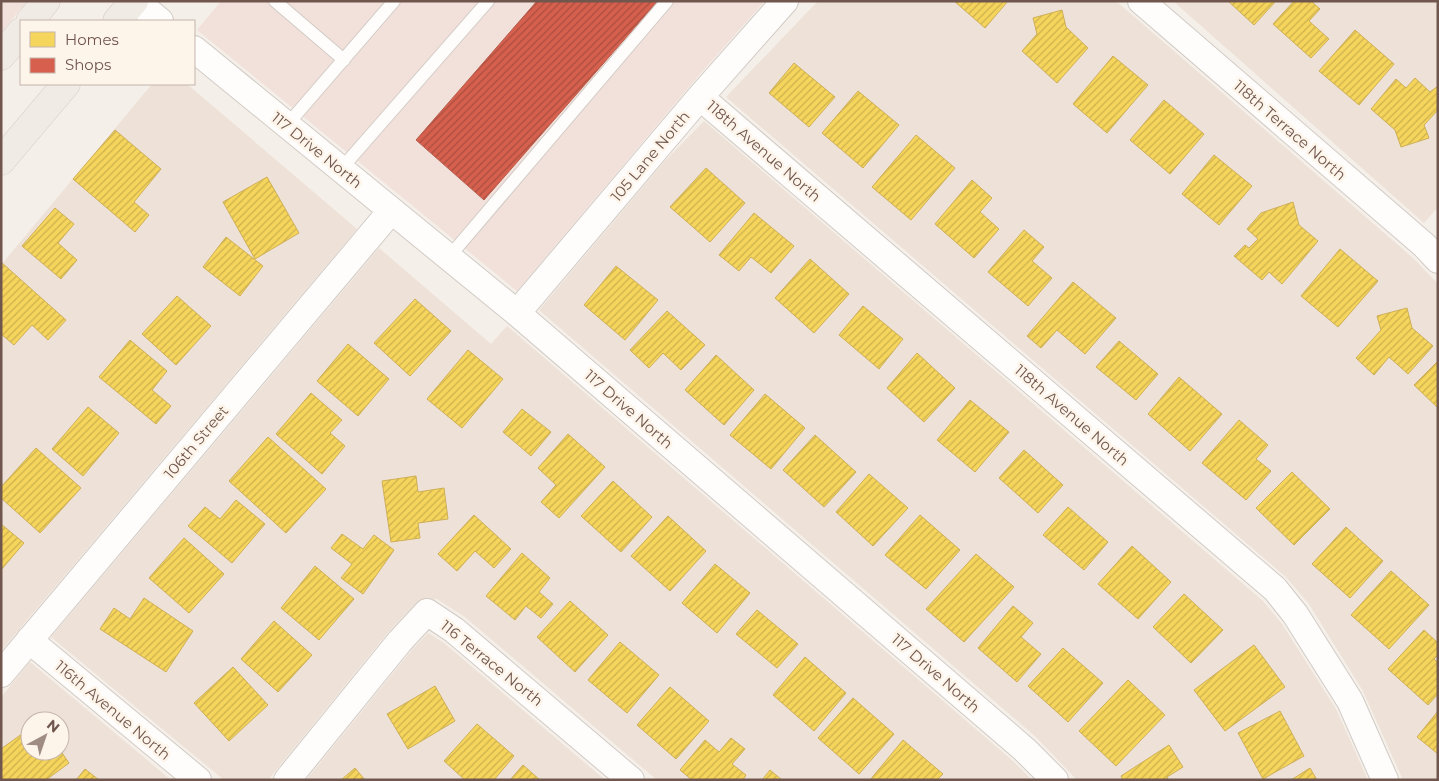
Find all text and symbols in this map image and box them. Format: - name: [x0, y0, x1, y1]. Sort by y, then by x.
- legend: [20, 20, 195, 85]
- text: Homes: [65, 30, 119, 49]
- text: Shops: [65, 55, 111, 74]
- street label: 118th Terrace North: [1230, 76, 1350, 184]
- street label: 118th Avenue North: [703, 96, 825, 206]
- street label: 105 Lane North: [607, 107, 693, 205]
- street label: 117 Drive North: [268, 108, 366, 192]
- street label: 118th Avenue North: [1011, 360, 1133, 470]
- street label: 117 Drive North: [581, 365, 677, 453]
- street label: 106th Street: [160, 401, 232, 483]
- street label: 116 Terrace North: [437, 616, 547, 710]
- street label: 117 Drive North: [888, 629, 984, 717]
- street label: 116th Avenue North: [52, 657, 174, 763]
- north arrow: [20, 711, 70, 761]

